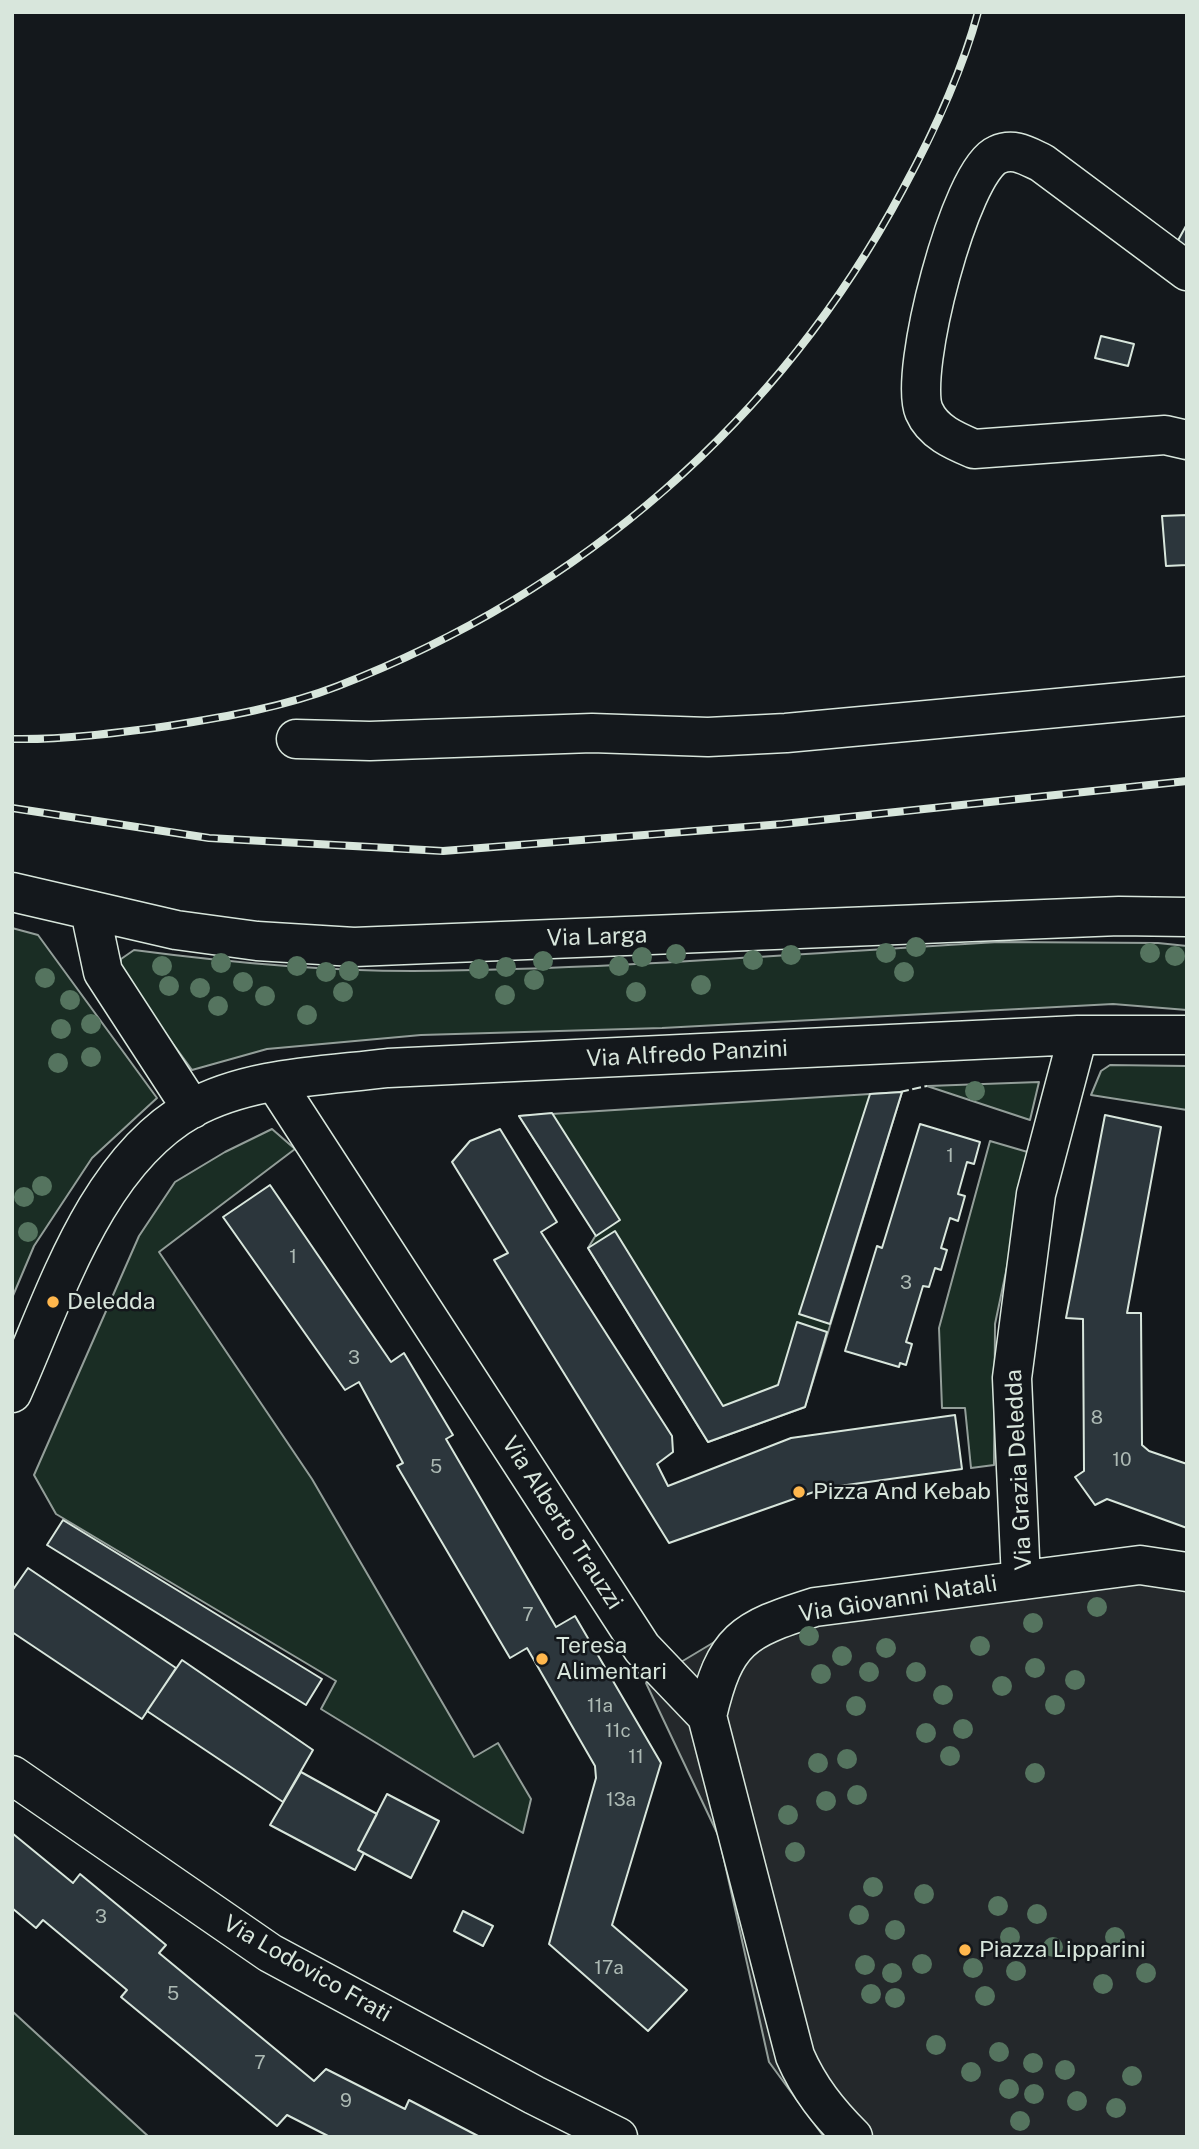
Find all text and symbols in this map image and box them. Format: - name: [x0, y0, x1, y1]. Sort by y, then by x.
- street label: Via Larga: [546, 921, 648, 953]
- street label: Via Alfredo Panzini: [586, 1035, 788, 1073]
- house number: 1: [946, 1145, 954, 1167]
- house number: 1: [289, 1246, 297, 1268]
- house number: 3: [900, 1272, 912, 1294]
- place label: Deledda: [67, 1288, 156, 1316]
- marker: Deledda: [45, 1294, 61, 1310]
- house number: 3: [348, 1347, 360, 1369]
- street label: Via Grazia Deledda: [1000, 1369, 1038, 1571]
- house number: 8: [1091, 1407, 1103, 1429]
- street label: Via Alberto Trauzzi: [496, 1431, 628, 1615]
- house number: 10: [1112, 1449, 1132, 1471]
- house number: 5: [430, 1456, 442, 1478]
- place label: Pizza And Kebab: [813, 1478, 991, 1506]
- marker: Pizza And Kebab: [791, 1484, 807, 1500]
- street label: Via Giovanni Natali: [797, 1570, 999, 1628]
- house number: 7: [522, 1604, 534, 1626]
- place label: Teresa Alimentari: [556, 1632, 667, 1686]
- marker: Teresa Alimentari: [534, 1651, 550, 1667]
- house number: 11a: [587, 1695, 613, 1717]
- house number: 11c: [605, 1720, 631, 1742]
- house number: 11: [628, 1746, 644, 1768]
- house number: 13a: [606, 1789, 636, 1811]
- house number: 3: [95, 1906, 107, 1928]
- street label: Via Lodovico Frati: [218, 1910, 396, 2028]
- place label: Piazza Lipparini: [979, 1936, 1146, 1964]
- marker: Piazza Lipparini: [957, 1942, 973, 1958]
- house number: 17a: [594, 1957, 624, 1979]
- house number: 5: [167, 1983, 179, 2005]
- house number: 7: [254, 2052, 266, 2074]
- house number: 9: [340, 2090, 352, 2112]

